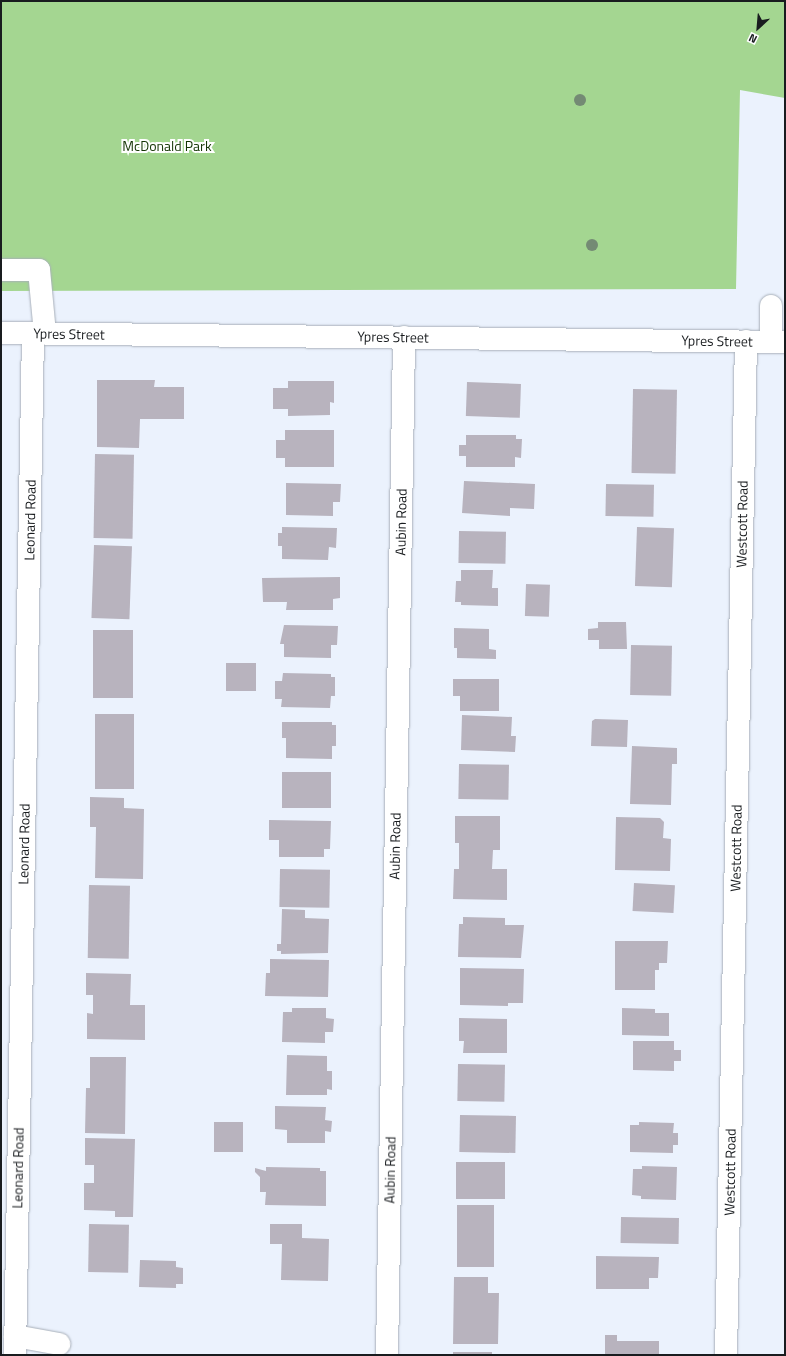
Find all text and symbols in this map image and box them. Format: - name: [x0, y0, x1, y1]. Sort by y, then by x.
- north arrow: [738, 8, 778, 48]
- text: N: [746, 30, 760, 48]
- park label: McDonald Park: [122, 138, 212, 154]
- street label: Ypres Street: [33, 325, 105, 343]
- street label: Ypres Street: [357, 328, 429, 346]
- street label: Ypres Street: [681, 332, 753, 350]
- street label: Leonard Road: [21, 479, 39, 561]
- street label: Westcott Road: [733, 480, 751, 568]
- street label: Aubin Road: [392, 488, 410, 556]
- street label: Leonard Road: [15, 803, 33, 885]
- street label: Westcott Road: [727, 804, 745, 892]
- street label: Aubin Road: [386, 812, 404, 880]
- street label: Leonard Road: [9, 1127, 27, 1209]
- street label: Westcott Road: [721, 1128, 739, 1216]
- street label: Aubin Road: [381, 1136, 399, 1204]

